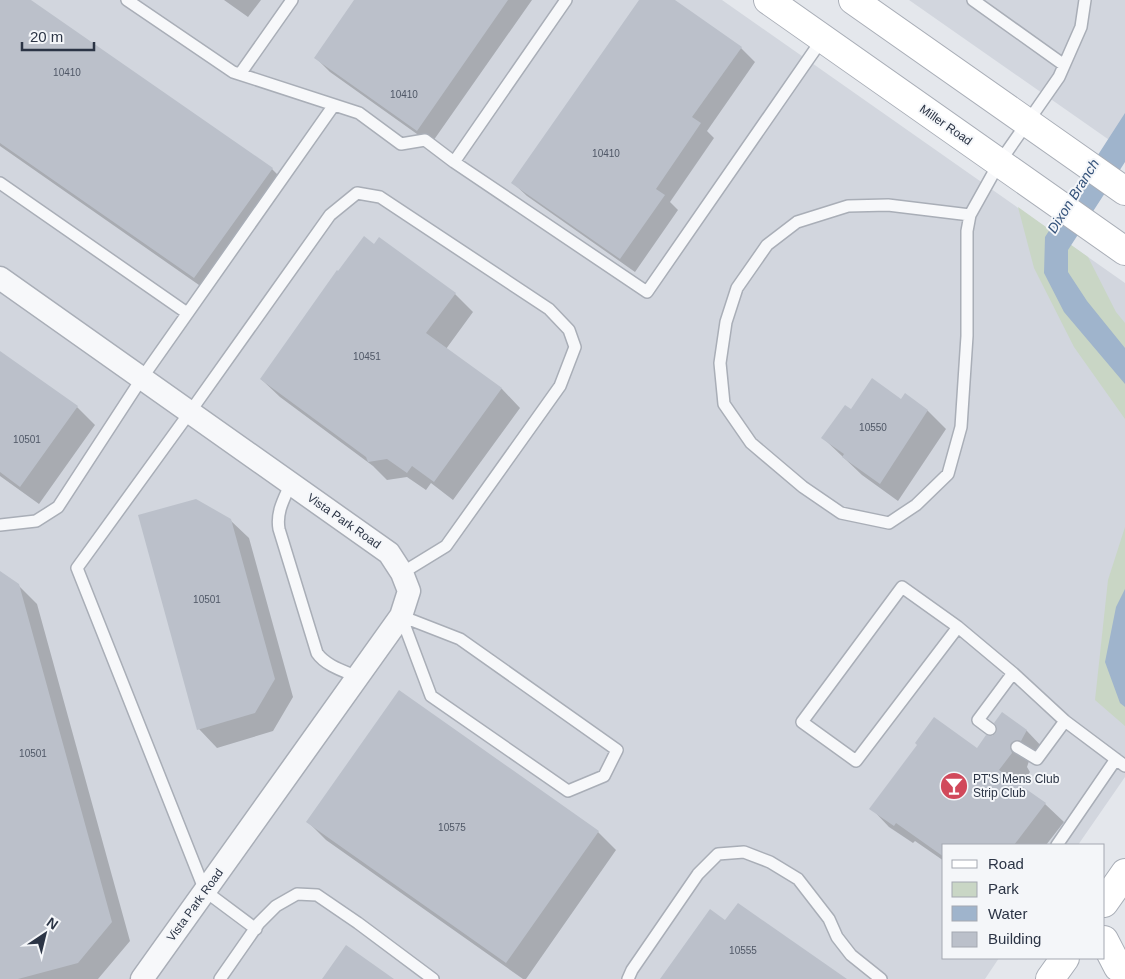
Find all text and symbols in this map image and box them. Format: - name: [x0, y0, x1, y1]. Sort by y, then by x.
- scale bar: [22, 20, 95, 52]
- text: 20 m: [30, 28, 63, 45]
- house number: 10410: [53, 67, 81, 78]
- house number: 10410: [390, 89, 418, 100]
- street label: Miller Road: [917, 102, 975, 148]
- house number: 10410: [592, 148, 620, 159]
- water label: Dixon Branch: [1044, 156, 1102, 236]
- house number: 10451: [353, 351, 381, 362]
- house number: 10550: [859, 422, 887, 433]
- house number: 10501: [13, 434, 41, 445]
- street label: Vista Park Road: [305, 490, 383, 552]
- house number: 10501: [193, 594, 221, 605]
- house number: 10501: [19, 748, 47, 759]
- bar icon: PT'S Mens Club Strip Club: [939, 771, 969, 801]
- place label: PT'S Mens Club Strip Club: [973, 772, 1060, 800]
- house number: 10575: [438, 822, 466, 833]
- legend: [942, 844, 1105, 959]
- text: Road: [988, 855, 1024, 872]
- street label: Vista Park Road: [164, 866, 226, 944]
- text: Park: [988, 880, 1019, 897]
- text: Water: [988, 905, 1027, 922]
- north arrow: [20, 909, 70, 959]
- text: N: [44, 914, 61, 933]
- text: Building: [988, 930, 1041, 947]
- house number: 10555: [729, 945, 757, 956]

